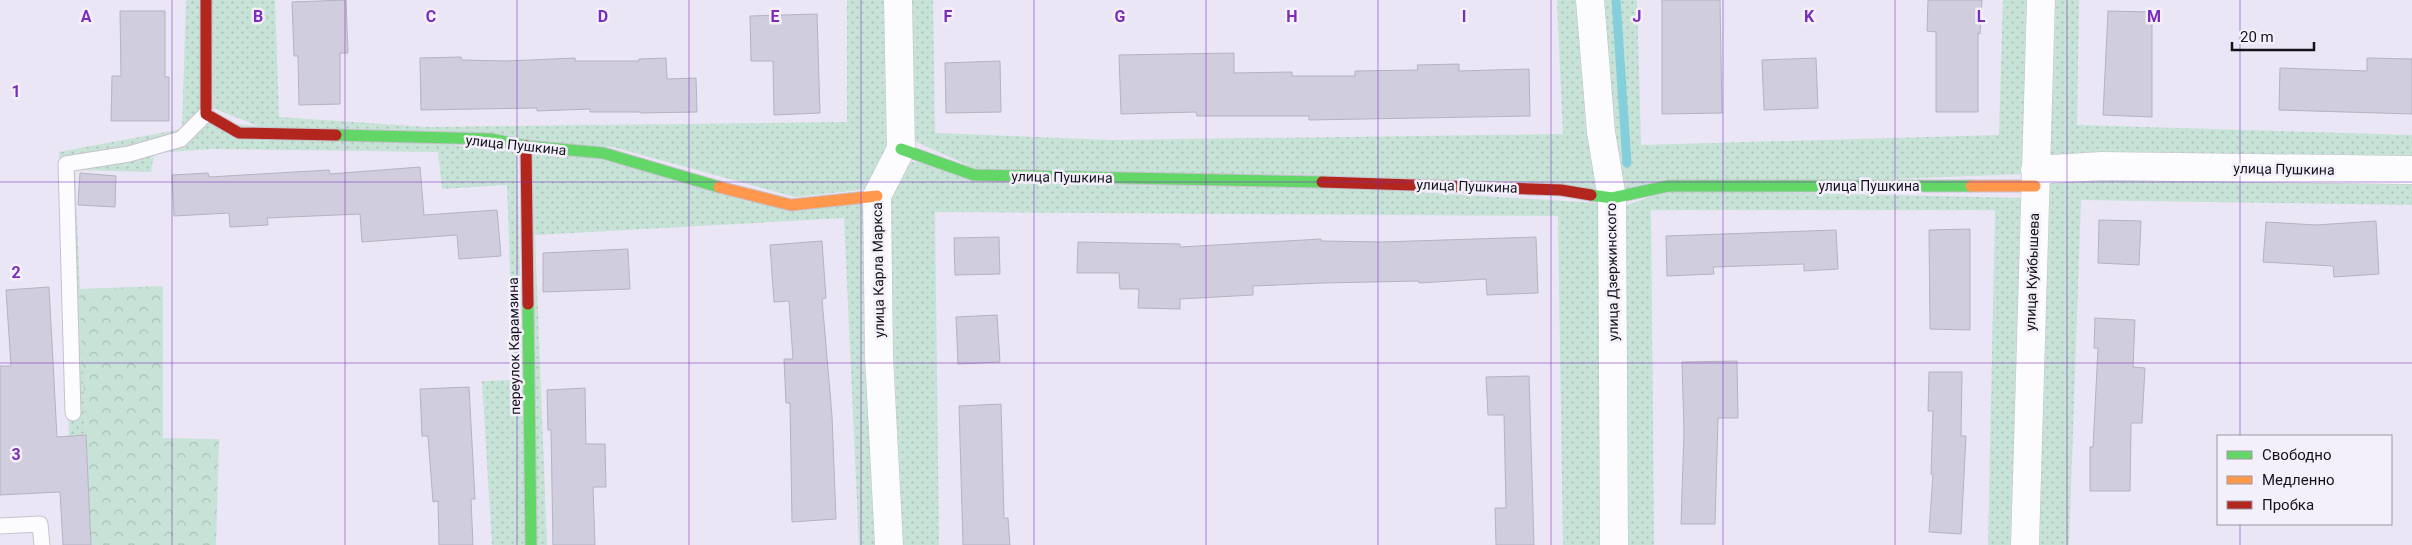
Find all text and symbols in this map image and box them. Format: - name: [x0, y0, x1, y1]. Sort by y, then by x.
- text: A: [81, 7, 92, 26]
- text: B: [253, 7, 263, 26]
- text: C: [426, 7, 436, 26]
- text: D: [598, 7, 608, 26]
- text: E: [771, 7, 780, 26]
- text: F: [944, 7, 953, 26]
- text: G: [1115, 7, 1126, 26]
- text: H: [1286, 7, 1298, 26]
- text: I: [1462, 7, 1466, 26]
- text: J: [1633, 7, 1641, 26]
- text: K: [1804, 7, 1815, 26]
- text: L: [1977, 7, 1986, 26]
- text: M: [2147, 7, 2161, 26]
- scale bar: [2232, 20, 2314, 52]
- text: 20 m: [2240, 28, 2274, 46]
- text: 1: [11, 82, 21, 101]
- street label: улица Пушкина: [465, 132, 567, 158]
- street label: улица Пушкина: [2233, 160, 2335, 178]
- street label: улица Пушкина: [1011, 168, 1113, 186]
- street label: улица Пушкина: [1416, 176, 1518, 196]
- street label: улица Пушкина: [1818, 178, 1920, 194]
- street label: улица Карла Маркса: [869, 202, 887, 338]
- street label: улица Дзержинского: [1603, 203, 1621, 341]
- street label: улица Куйбышева: [2022, 213, 2042, 331]
- text: 2: [11, 263, 21, 282]
- street label: переулок Карамзина: [505, 277, 523, 415]
- legend: [2217, 435, 2392, 525]
- text: 3: [11, 445, 21, 464]
- text: Свободно: [2262, 446, 2331, 464]
- text: Медленно: [2262, 471, 2335, 489]
- text: Пробка: [2262, 496, 2314, 514]

